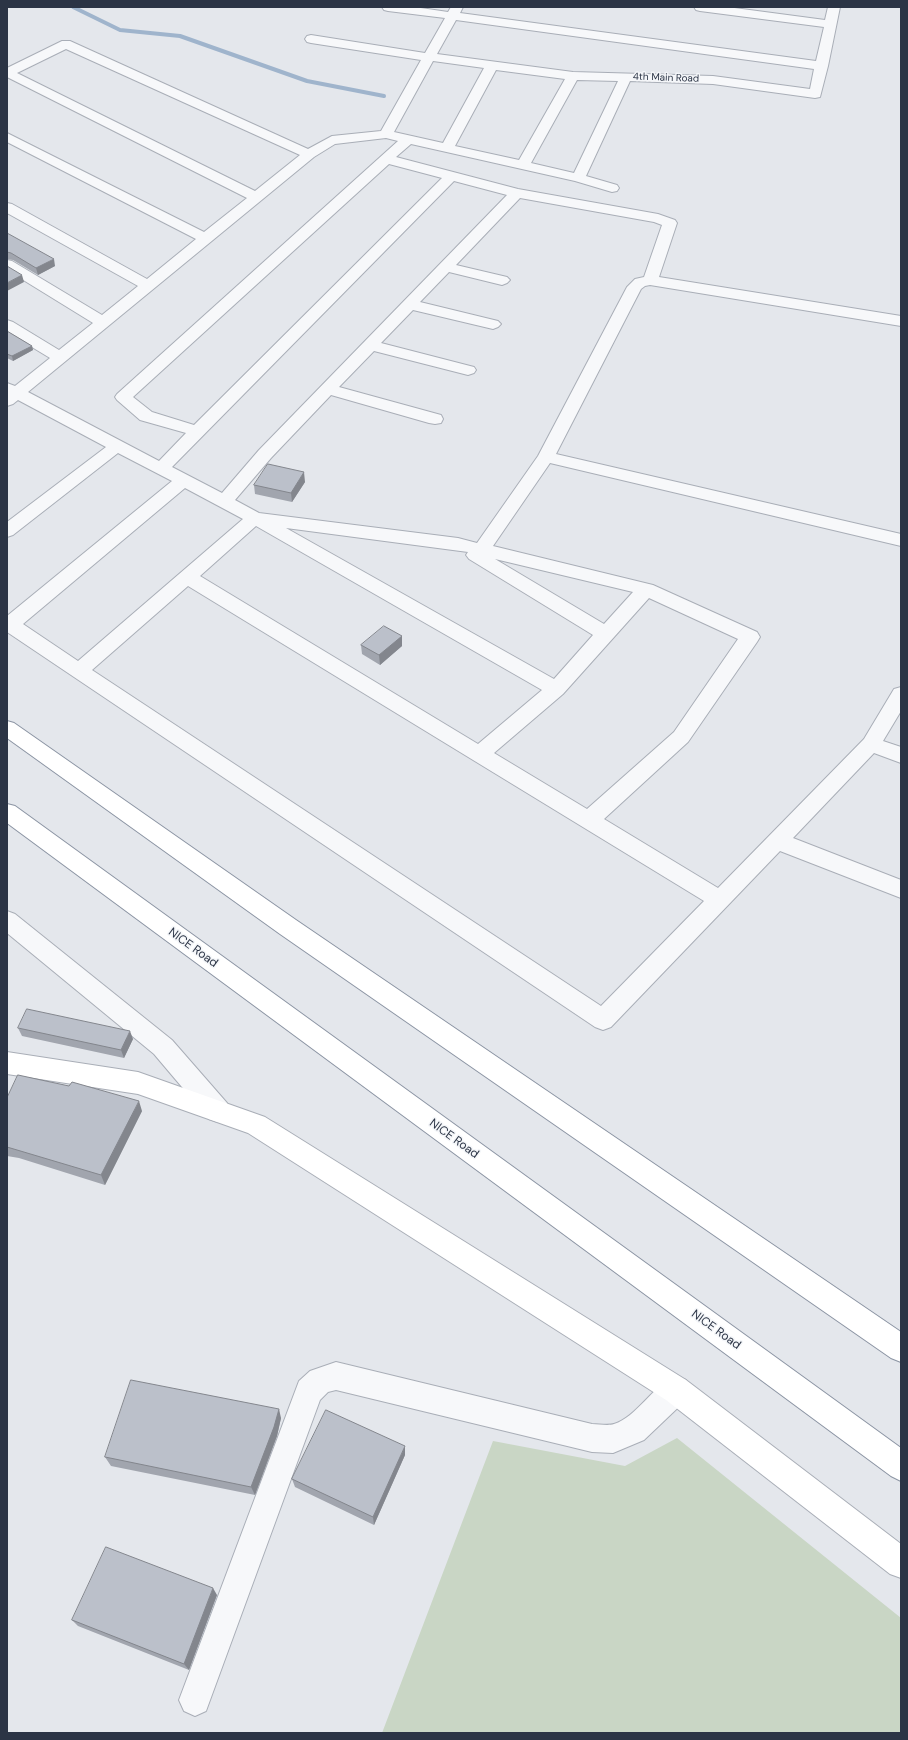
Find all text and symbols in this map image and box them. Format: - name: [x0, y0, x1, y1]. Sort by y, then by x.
- street label: 4th Main Road: [633, 71, 699, 85]
- street label: NICE Road: [165, 925, 221, 971]
- street label: NICE Road: [426, 1116, 482, 1162]
- street label: NICE Road: [688, 1307, 744, 1353]

